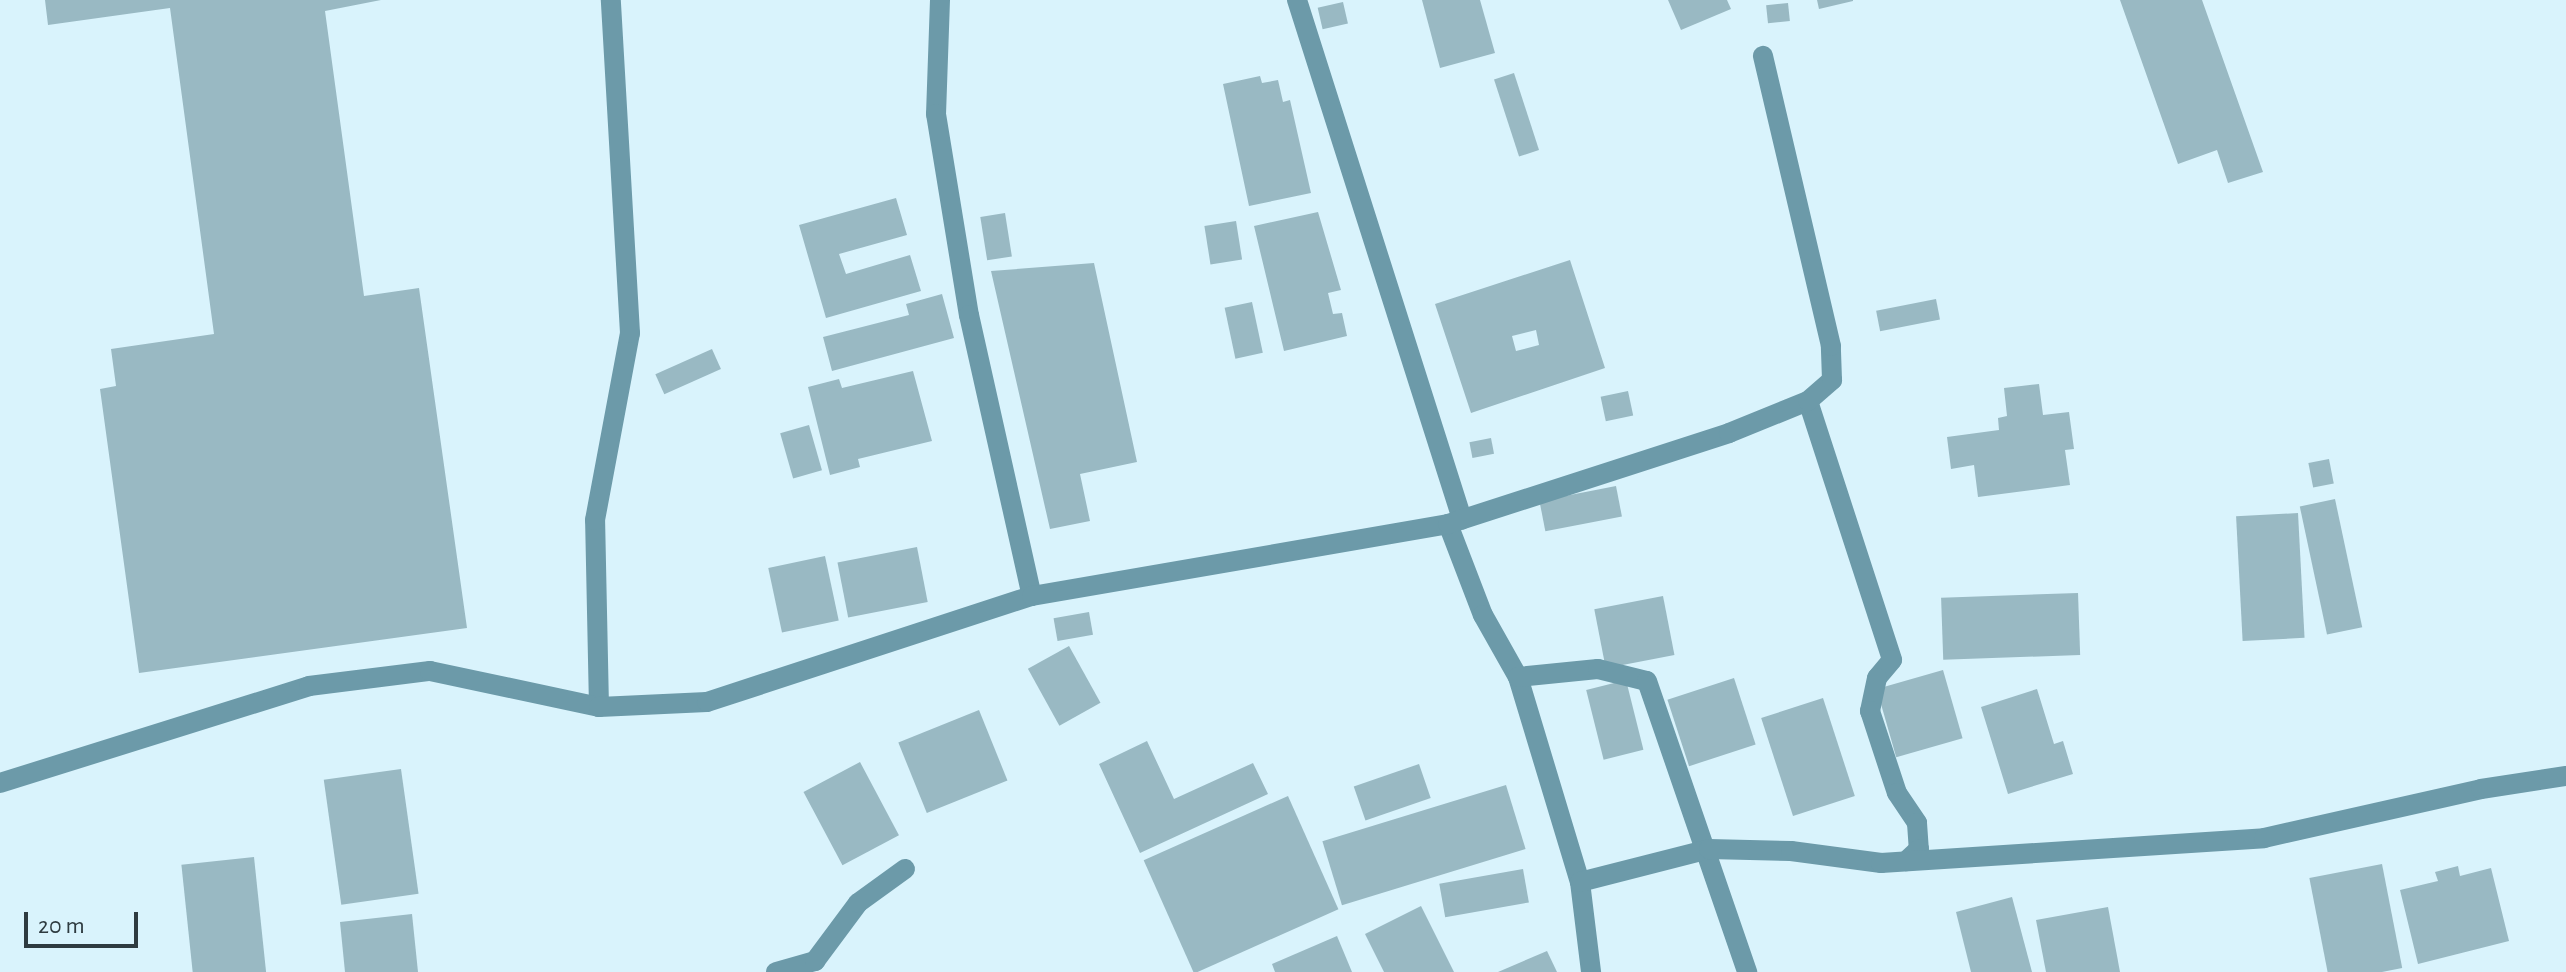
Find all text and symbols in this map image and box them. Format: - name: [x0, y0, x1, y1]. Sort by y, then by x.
- scale bar: [28, 896, 142, 946]
- text: 20 m: [38, 914, 85, 938]

